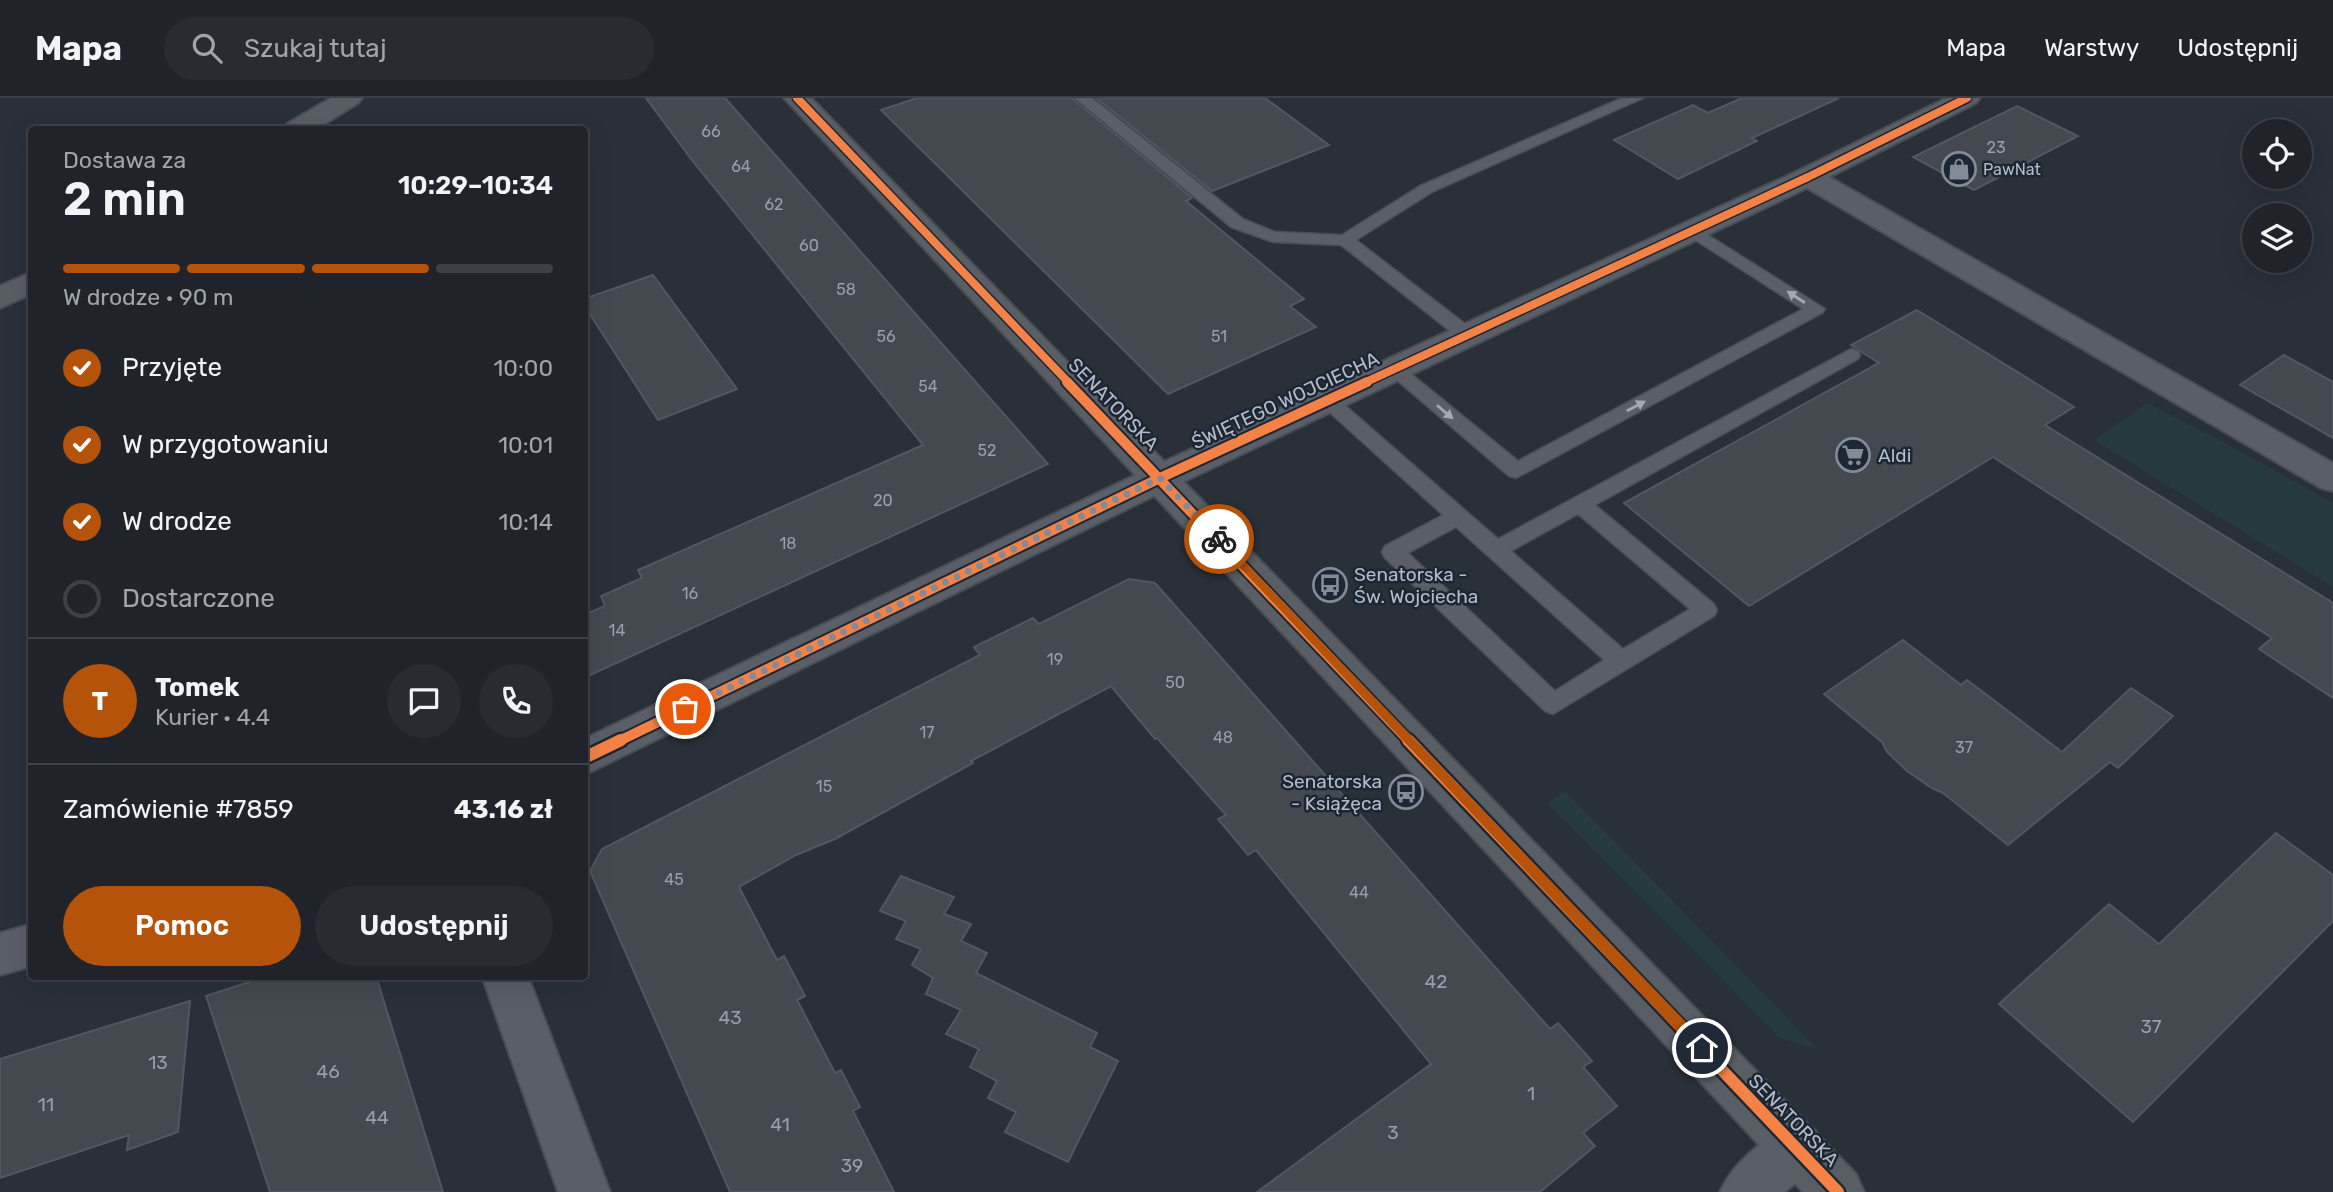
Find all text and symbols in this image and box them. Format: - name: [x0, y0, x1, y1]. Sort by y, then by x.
- search box: [164, 17, 654, 80]
- text: Mapa: [35, 29, 122, 68]
- icon: search: [188, 29, 226, 67]
- text: Szukaj tutaj: [244, 33, 387, 64]
- text: Mapa: [1946, 34, 2006, 62]
- text: Warstwy: [2044, 34, 2139, 62]
- text: Udostępnij: [2177, 34, 2298, 62]
- map controls: [2242, 119, 2312, 273]
- button: locate: [2242, 119, 2312, 189]
- house number: 66: [701, 122, 721, 141]
- house number: 23: [1986, 138, 2006, 157]
- text: Dostawa za: [63, 146, 186, 174]
- shop icon: PawNat: [1940, 150, 1978, 188]
- house number: 64: [731, 157, 751, 176]
- place label: PawNat: [1983, 160, 2041, 179]
- text: 10:29–10:34: [398, 170, 553, 201]
- text: 2 min: [63, 172, 186, 227]
- house number: 62: [764, 195, 784, 214]
- button: layers: [2242, 203, 2312, 273]
- house number: 60: [799, 236, 819, 255]
- house number: 58: [836, 280, 856, 299]
- text: W drodze · 90 m: [63, 283, 233, 311]
- one-way arrow: [1787, 290, 1806, 303]
- house number: 56: [876, 327, 896, 346]
- house number: 51: [1211, 327, 1227, 346]
- street label: ŚWIĘTEGO WOJCIECHA: [1188, 347, 1383, 454]
- icon: check: [63, 349, 101, 387]
- text: Przyjęte: [122, 352, 222, 383]
- street label: SENATORSKA: [1064, 353, 1164, 456]
- text: 10:00: [493, 354, 553, 382]
- house number: 54: [918, 377, 938, 396]
- one-way arrow: [1626, 400, 1645, 412]
- one-way arrow: [1437, 404, 1454, 419]
- icon: check: [63, 426, 101, 464]
- text: W przygotowaniu: [122, 429, 329, 460]
- text: 10:01: [498, 431, 553, 459]
- supermarket icon: Aldi: [1834, 436, 1872, 474]
- house number: 52: [978, 441, 996, 460]
- place label: Aldi: [1878, 444, 1911, 467]
- house number: 20: [873, 491, 893, 510]
- icon: check: [63, 503, 101, 541]
- courier: [1184, 504, 1254, 574]
- text: W drodze: [122, 506, 232, 537]
- text: 10:14: [499, 508, 553, 536]
- icon: bike: [1200, 520, 1238, 558]
- house number: 18: [779, 534, 797, 553]
- place label: Senatorska - Św. Wojciecha: [1354, 563, 1478, 608]
- bus stop icon: Senatorska - Św. Wojciecha: [1311, 566, 1349, 604]
- text: Dostarczone: [122, 583, 275, 614]
- house number: 16: [682, 584, 699, 603]
- house number: 14: [609, 621, 625, 640]
- house number: 19: [1047, 650, 1063, 669]
- button: chat: [387, 664, 461, 738]
- button: phone: [479, 664, 553, 738]
- text: Tomek: [155, 672, 239, 703]
- house number: 50: [1165, 673, 1185, 692]
- pin: [655, 679, 715, 739]
- text: T: [92, 686, 108, 717]
- icon: bag: [666, 690, 704, 728]
- text: Kurier · 4.4: [155, 703, 270, 731]
- house number: 17: [919, 723, 935, 742]
- house number: 48: [1213, 728, 1233, 747]
- house number: 37: [1955, 738, 1973, 757]
- place label: Senatorska - Książęca: [1282, 770, 1382, 815]
- bus stop icon: Senatorska - Książęca: [1387, 773, 1425, 811]
- house number: 15: [816, 777, 832, 796]
- text: Zamówienie #7859: [63, 794, 294, 825]
- text: 43.16 zł: [454, 794, 553, 825]
- house number: 45: [664, 870, 684, 889]
- house number: 44: [1349, 883, 1369, 902]
- button: Pomoc: [63, 886, 301, 966]
- button: Udostępnij: [315, 886, 553, 966]
- house number: 42: [1425, 970, 1447, 993]
- house number: 43: [718, 1006, 742, 1029]
- house number: 37: [2140, 1015, 2162, 1038]
- pin: [1672, 1018, 1732, 1078]
- icon: home: [1683, 1029, 1721, 1067]
- house number: 13: [148, 1051, 168, 1074]
- house number: 46: [316, 1060, 340, 1083]
- street label: SENATORSKA: [1744, 1069, 1844, 1172]
- house number: 1: [1527, 1082, 1535, 1105]
- house number: 11: [38, 1093, 54, 1116]
- house number: 44: [365, 1106, 389, 1129]
- house number: 41: [770, 1113, 790, 1136]
- house number: 3: [1387, 1121, 1399, 1144]
- house number: 39: [841, 1154, 863, 1177]

